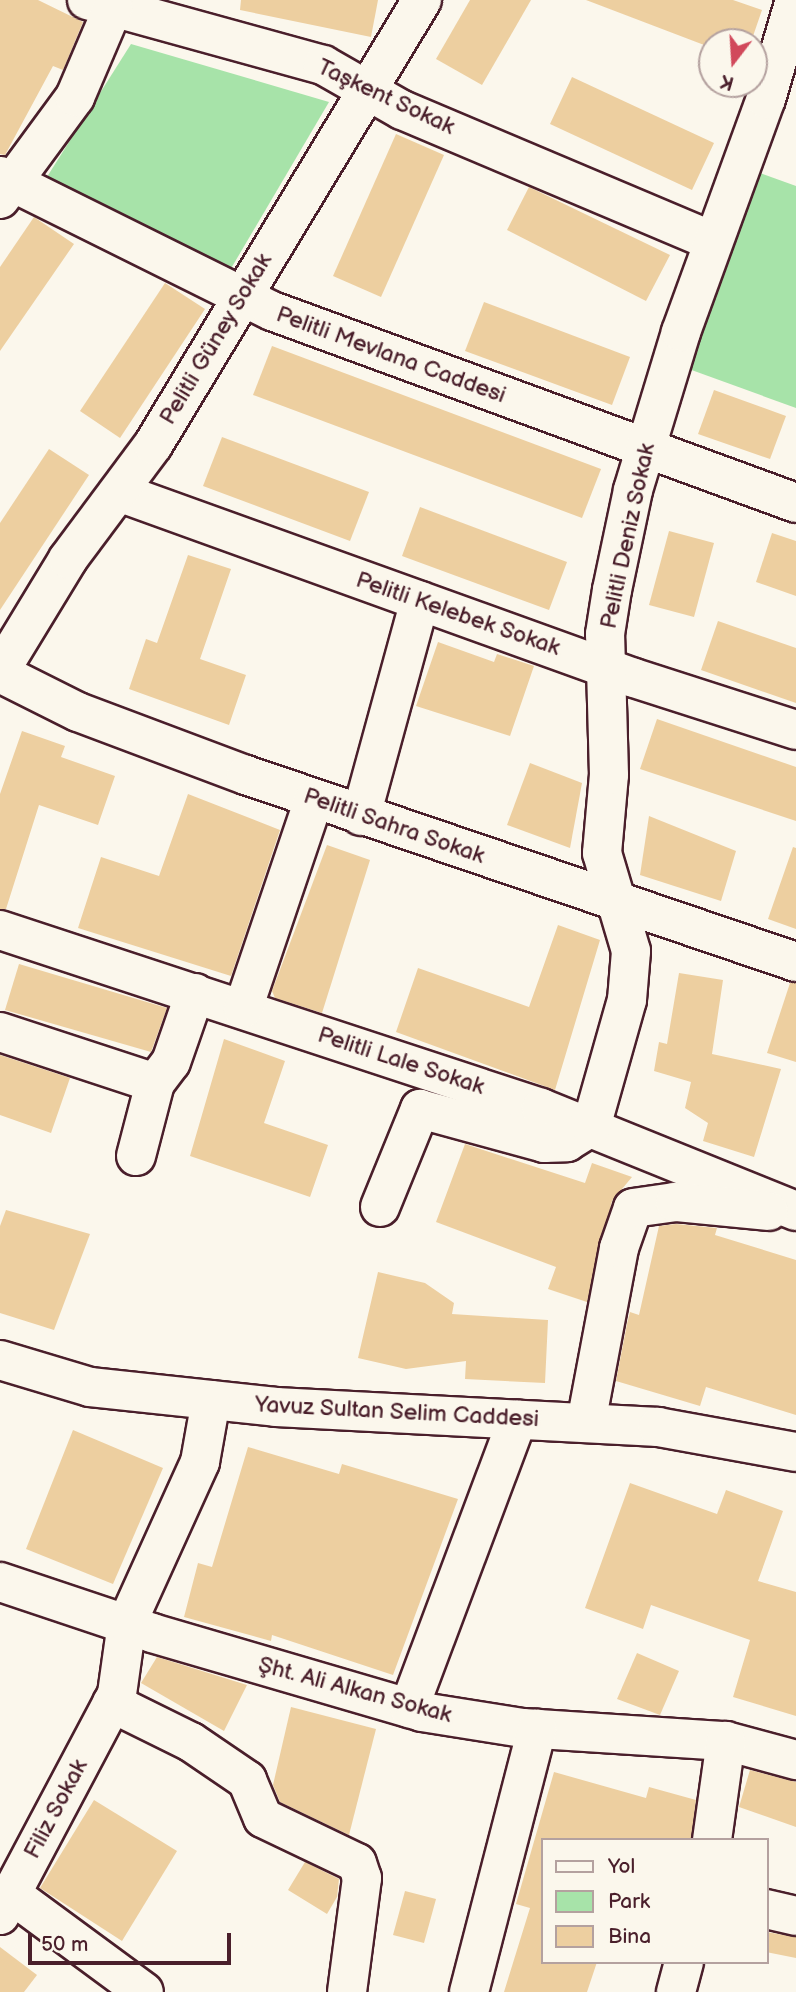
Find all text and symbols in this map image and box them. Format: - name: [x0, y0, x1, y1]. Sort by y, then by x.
- north arrow: [698, 28, 768, 98]
- street label: Taşkent Sokak: [313, 53, 459, 141]
- text: K: [718, 69, 737, 95]
- street label: Pelitli Güney Sokak: [153, 248, 279, 430]
- street label: Pelitli Mevlana Caddesi: [272, 301, 510, 409]
- street label: Pelitli Deniz Sokak: [595, 441, 661, 631]
- street label: Pelitli Kelebek Sokak: [352, 566, 564, 662]
- street label: Pelitli Sahra Sokak: [300, 782, 488, 870]
- street label: Pelitli Lale Sokak: [314, 1021, 488, 1101]
- street label: Yavuz Sultan Selim Caddesi: [254, 1391, 540, 1433]
- street label: Şht. Ali Alkan Sokak: [255, 1651, 455, 1729]
- street label: Filiz Sokak: [18, 1754, 94, 1864]
- legend: [540, 1838, 768, 1964]
- text: Yol: [608, 1854, 635, 1879]
- text: Park: [608, 1889, 650, 1914]
- scale bar: [32, 1918, 234, 1962]
- text: Bina: [608, 1924, 651, 1949]
- text: 50 m: [41, 1932, 88, 1957]

